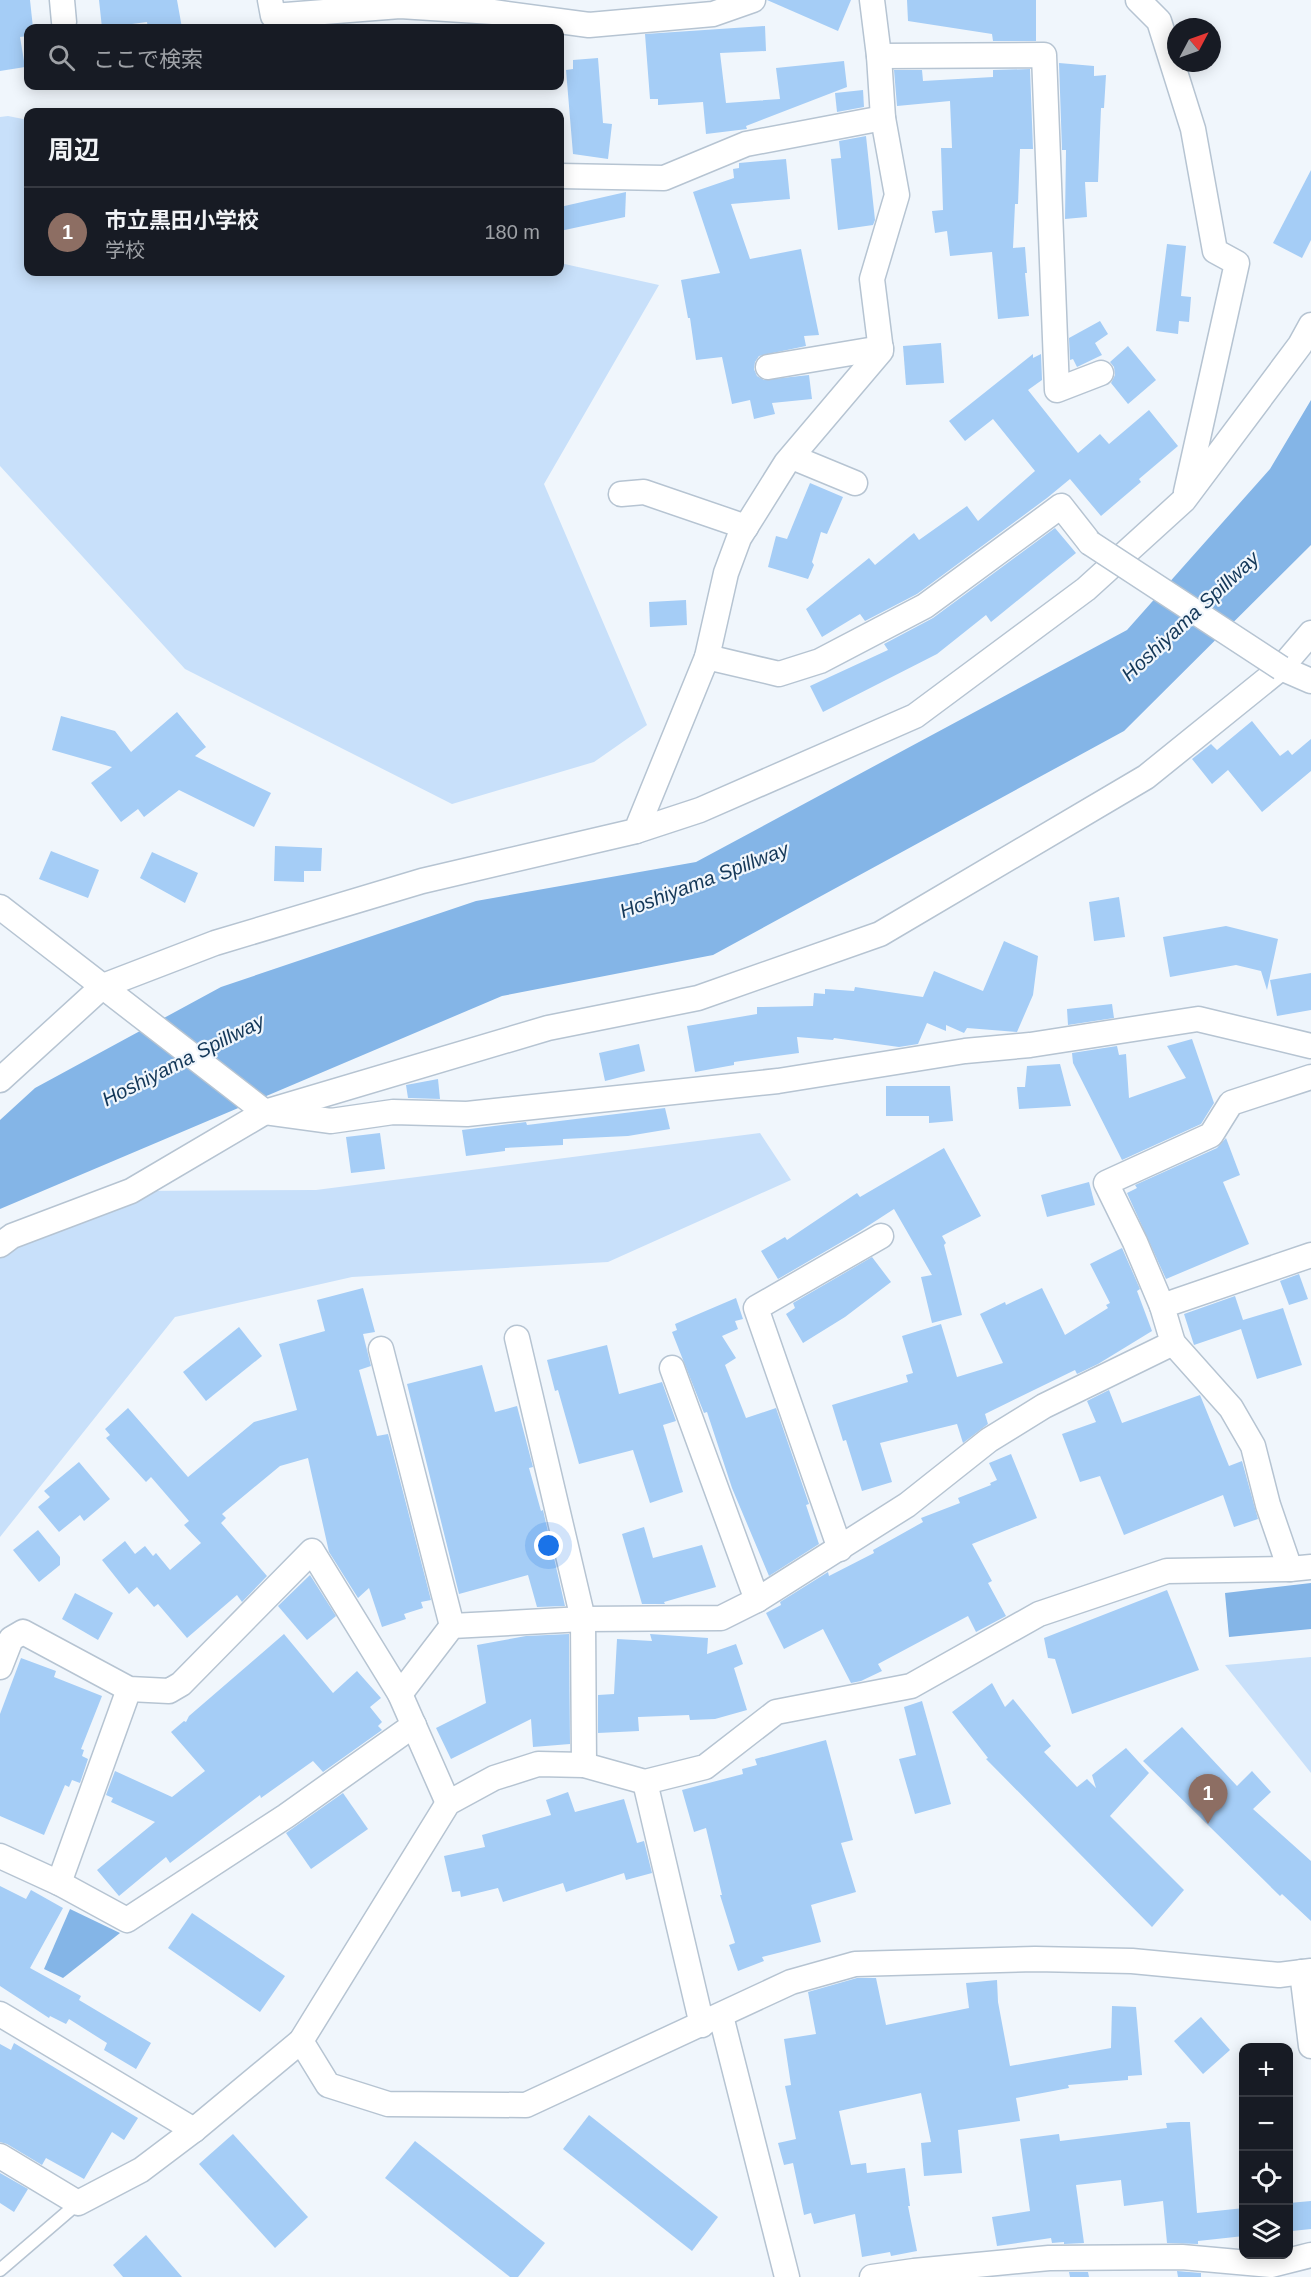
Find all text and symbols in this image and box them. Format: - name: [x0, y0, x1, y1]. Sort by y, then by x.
- north arrow: [1167, 18, 1221, 72]
- search box: [24, 24, 564, 90]
- icon: search: [45, 41, 78, 74]
- text: ここで検索: [93, 47, 203, 72]
- text: 周辺: [48, 135, 100, 165]
- text: 市立黒田小学校: [105, 208, 259, 233]
- text: 1: [62, 221, 73, 243]
- text: 180 m: [484, 221, 540, 243]
- text: 学校: [105, 239, 145, 261]
- water label: Hoshiyama Spillway: [1117, 546, 1264, 685]
- water label: Hoshiyama Spillway: [617, 837, 792, 922]
- water label: Hoshiyama Spillway: [98, 1009, 269, 1110]
- your location: [534, 1531, 563, 1560]
- pin: 1: [1188, 1774, 1228, 1824]
- map controls: [1239, 2043, 1293, 2259]
- button: +: [1239, 2043, 1293, 2097]
- button: −: [1239, 2097, 1293, 2151]
- button: locate: [1239, 2151, 1293, 2205]
- button: layers: [1239, 2205, 1293, 2259]

